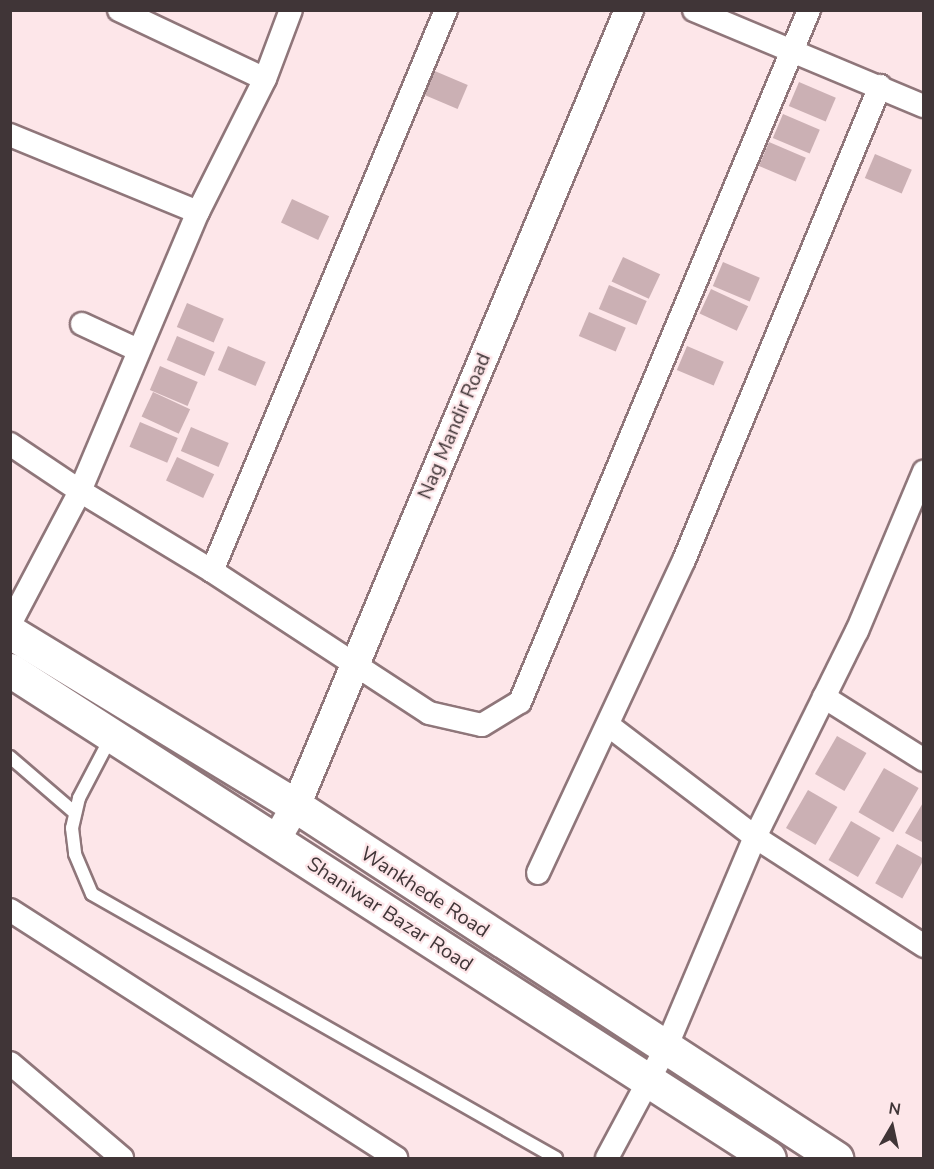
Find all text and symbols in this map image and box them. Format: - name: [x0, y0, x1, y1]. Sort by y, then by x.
- street label: Nag Mandir Road: [412, 349, 496, 503]
- street label: Wankhede Road: [356, 841, 494, 943]
- street label: Shaniwar Bazar Road: [303, 852, 477, 976]
- north arrow: [862, 1097, 922, 1157]
- text: N: [887, 1097, 902, 1121]

